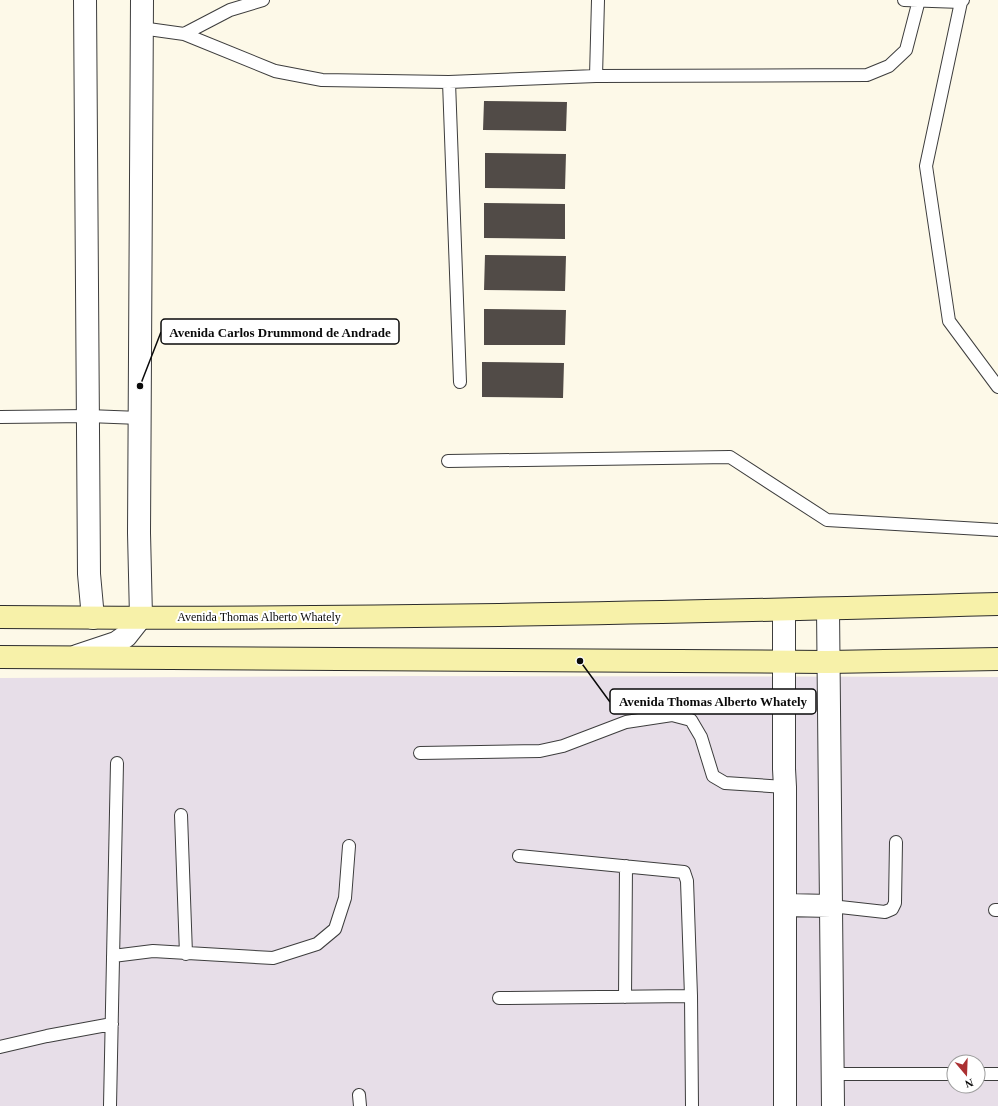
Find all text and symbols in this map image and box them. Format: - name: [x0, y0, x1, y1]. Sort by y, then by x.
- callout: Avenida Carlos Drummond de Andrade: [161, 319, 399, 344]
- text: Avenida Carlos Drummond de Andrade: [169, 325, 391, 340]
- street label: Avenida Thomas Alberto Whately: [177, 610, 341, 624]
- callout: Avenida Thomas Alberto Whately: [610, 689, 816, 714]
- text: Avenida Thomas Alberto Whately: [619, 694, 808, 709]
- north arrow: [946, 1054, 986, 1094]
- text: N: [963, 1076, 975, 1090]

